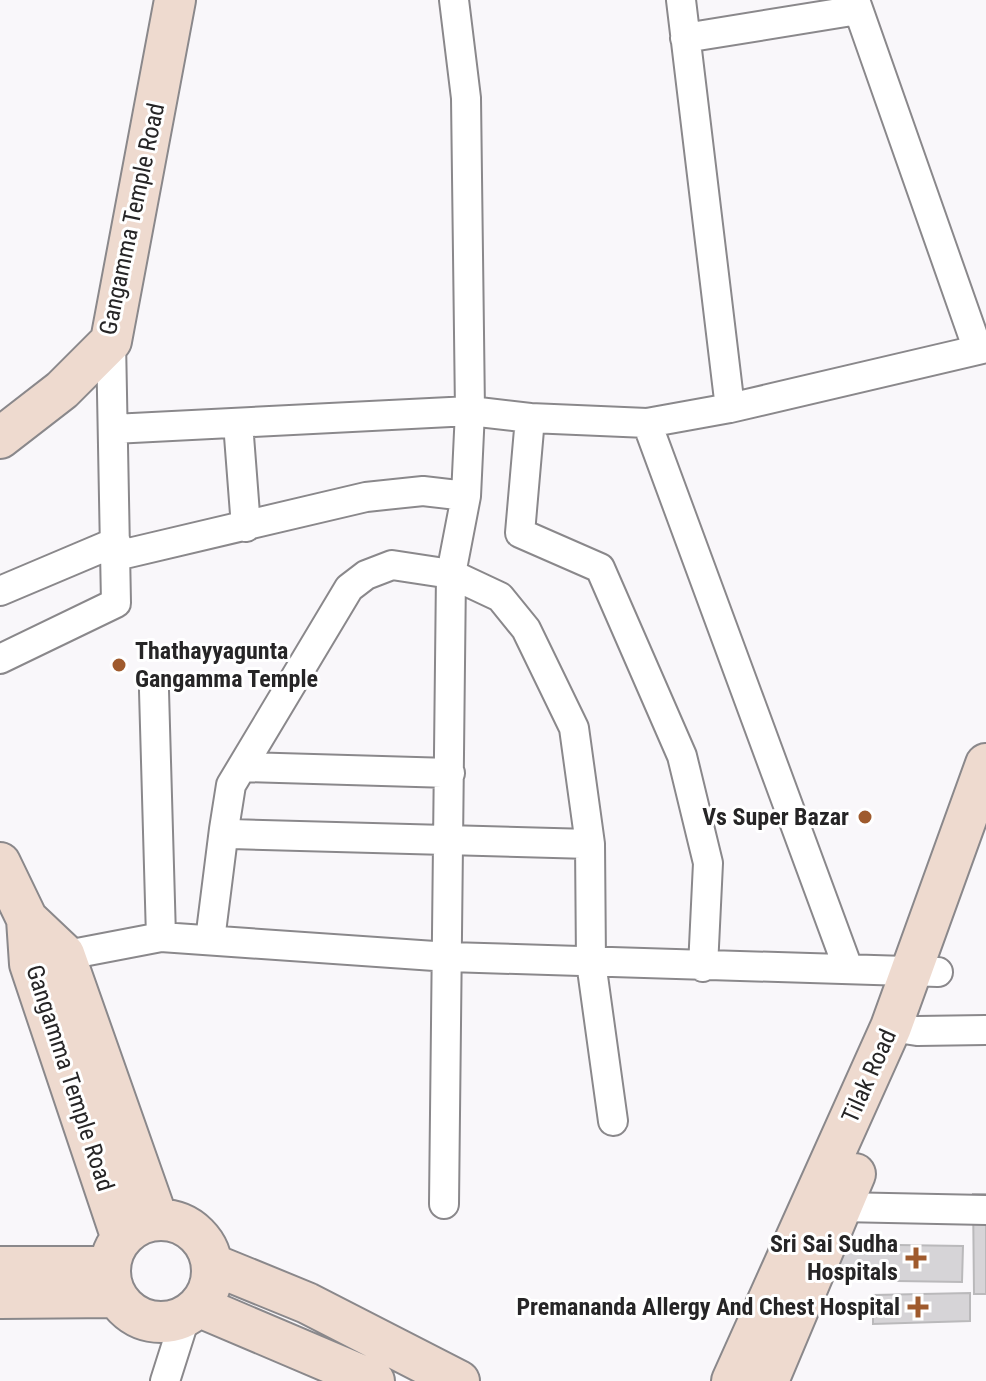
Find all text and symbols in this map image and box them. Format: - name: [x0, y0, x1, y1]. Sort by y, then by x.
- street label: Gangamma Temple Road: [94, 101, 170, 337]
- place label: Thathayyagunta Gangamma Temple: [135, 637, 318, 693]
- marker: Thathayyagunta Gangamma Temple: [110, 656, 128, 674]
- place label: Vs Super Bazar: [702, 803, 849, 831]
- marker: Vs Super Bazar: [856, 808, 874, 826]
- street label: Gangamma Temple Road: [20, 961, 120, 1195]
- street label: Tilak Road: [836, 1025, 902, 1127]
- place label: Sri Sai Sudha Hospitals: [770, 1230, 898, 1286]
- marker: Sri Sai Sudha Hospitals: [905, 1247, 927, 1269]
- place label: Premananda Allergy And Chest Hospital: [516, 1293, 900, 1321]
- marker: Premananda Allergy And Chest Hospital: [907, 1296, 929, 1318]

